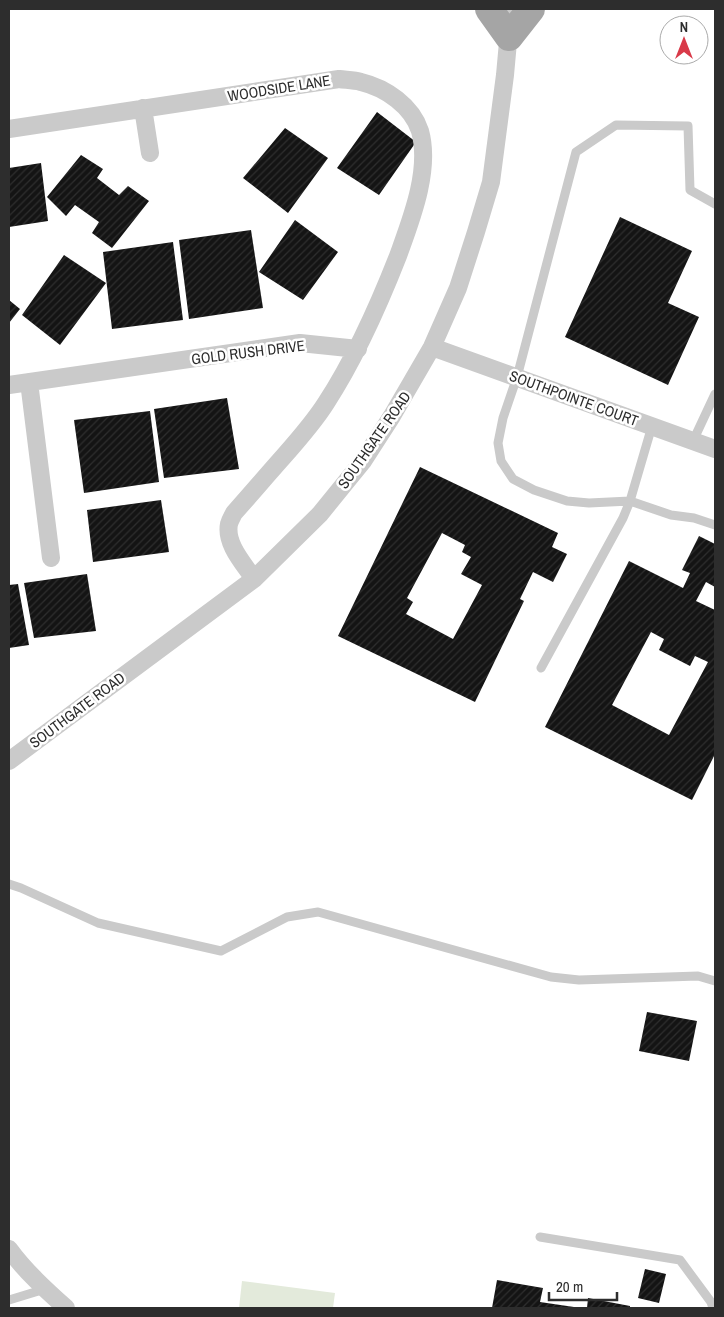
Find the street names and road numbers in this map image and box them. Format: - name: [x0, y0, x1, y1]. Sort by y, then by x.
- street label: WOODSIDE LANE: [226, 70, 332, 106]
- street label: GOLD RUSH DRIVE: [190, 335, 306, 369]
- street label: SOUTHPOINTE COURT: [507, 365, 642, 431]
- street label: SOUTHGATE ROAD: [333, 387, 416, 493]
- street label: SOUTHGATE ROAD: [25, 667, 129, 753]

